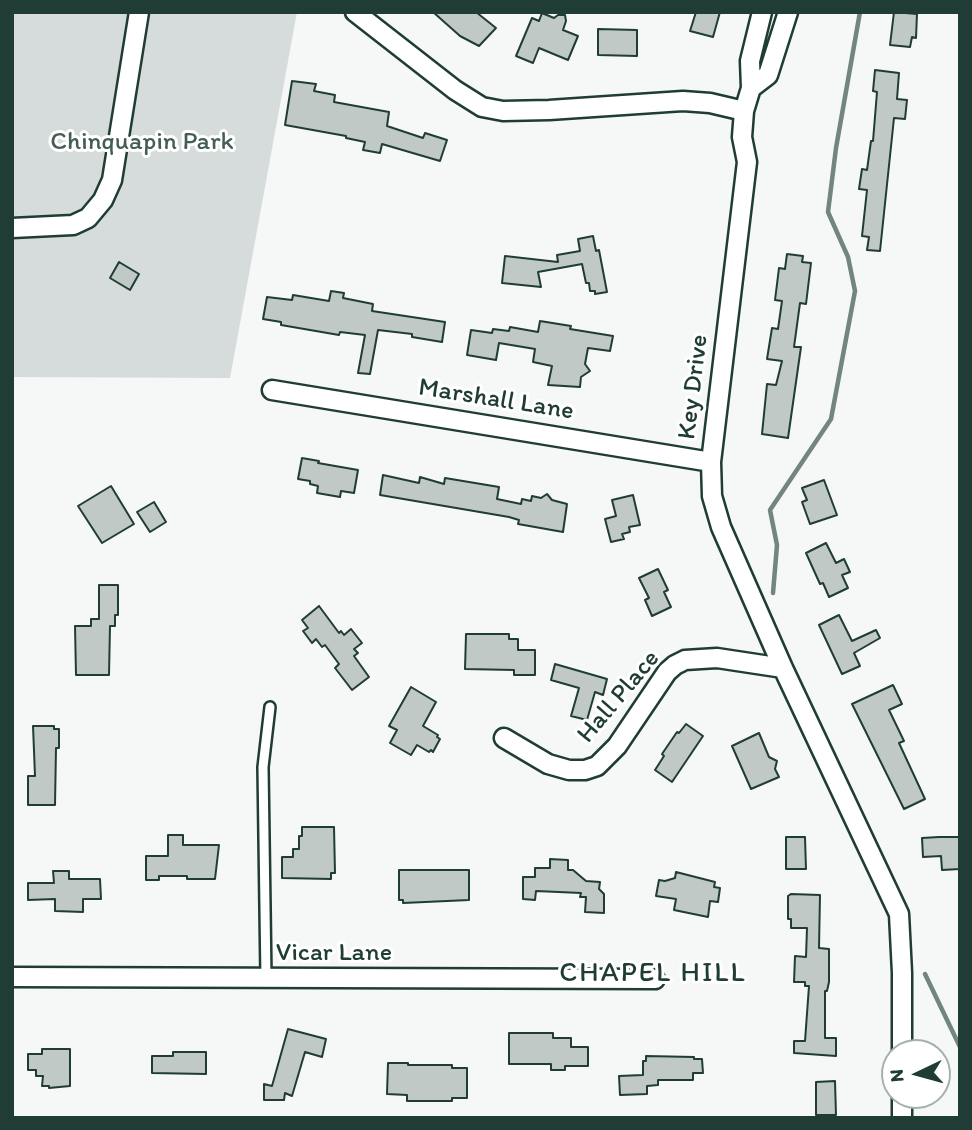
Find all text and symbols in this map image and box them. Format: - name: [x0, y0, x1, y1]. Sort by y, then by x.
- park label: Chinquapin Park: [50, 126, 234, 158]
- street label: Key Drive: [672, 333, 716, 441]
- street label: Marshall Lane: [416, 372, 576, 428]
- street label: Hall Place: [571, 644, 667, 750]
- street label: Vicar Lane: [276, 937, 392, 969]
- district label: CHAPEL HILL: [560, 957, 746, 991]
- north arrow: [881, 1039, 951, 1109]
- text: N: [885, 1068, 909, 1083]

